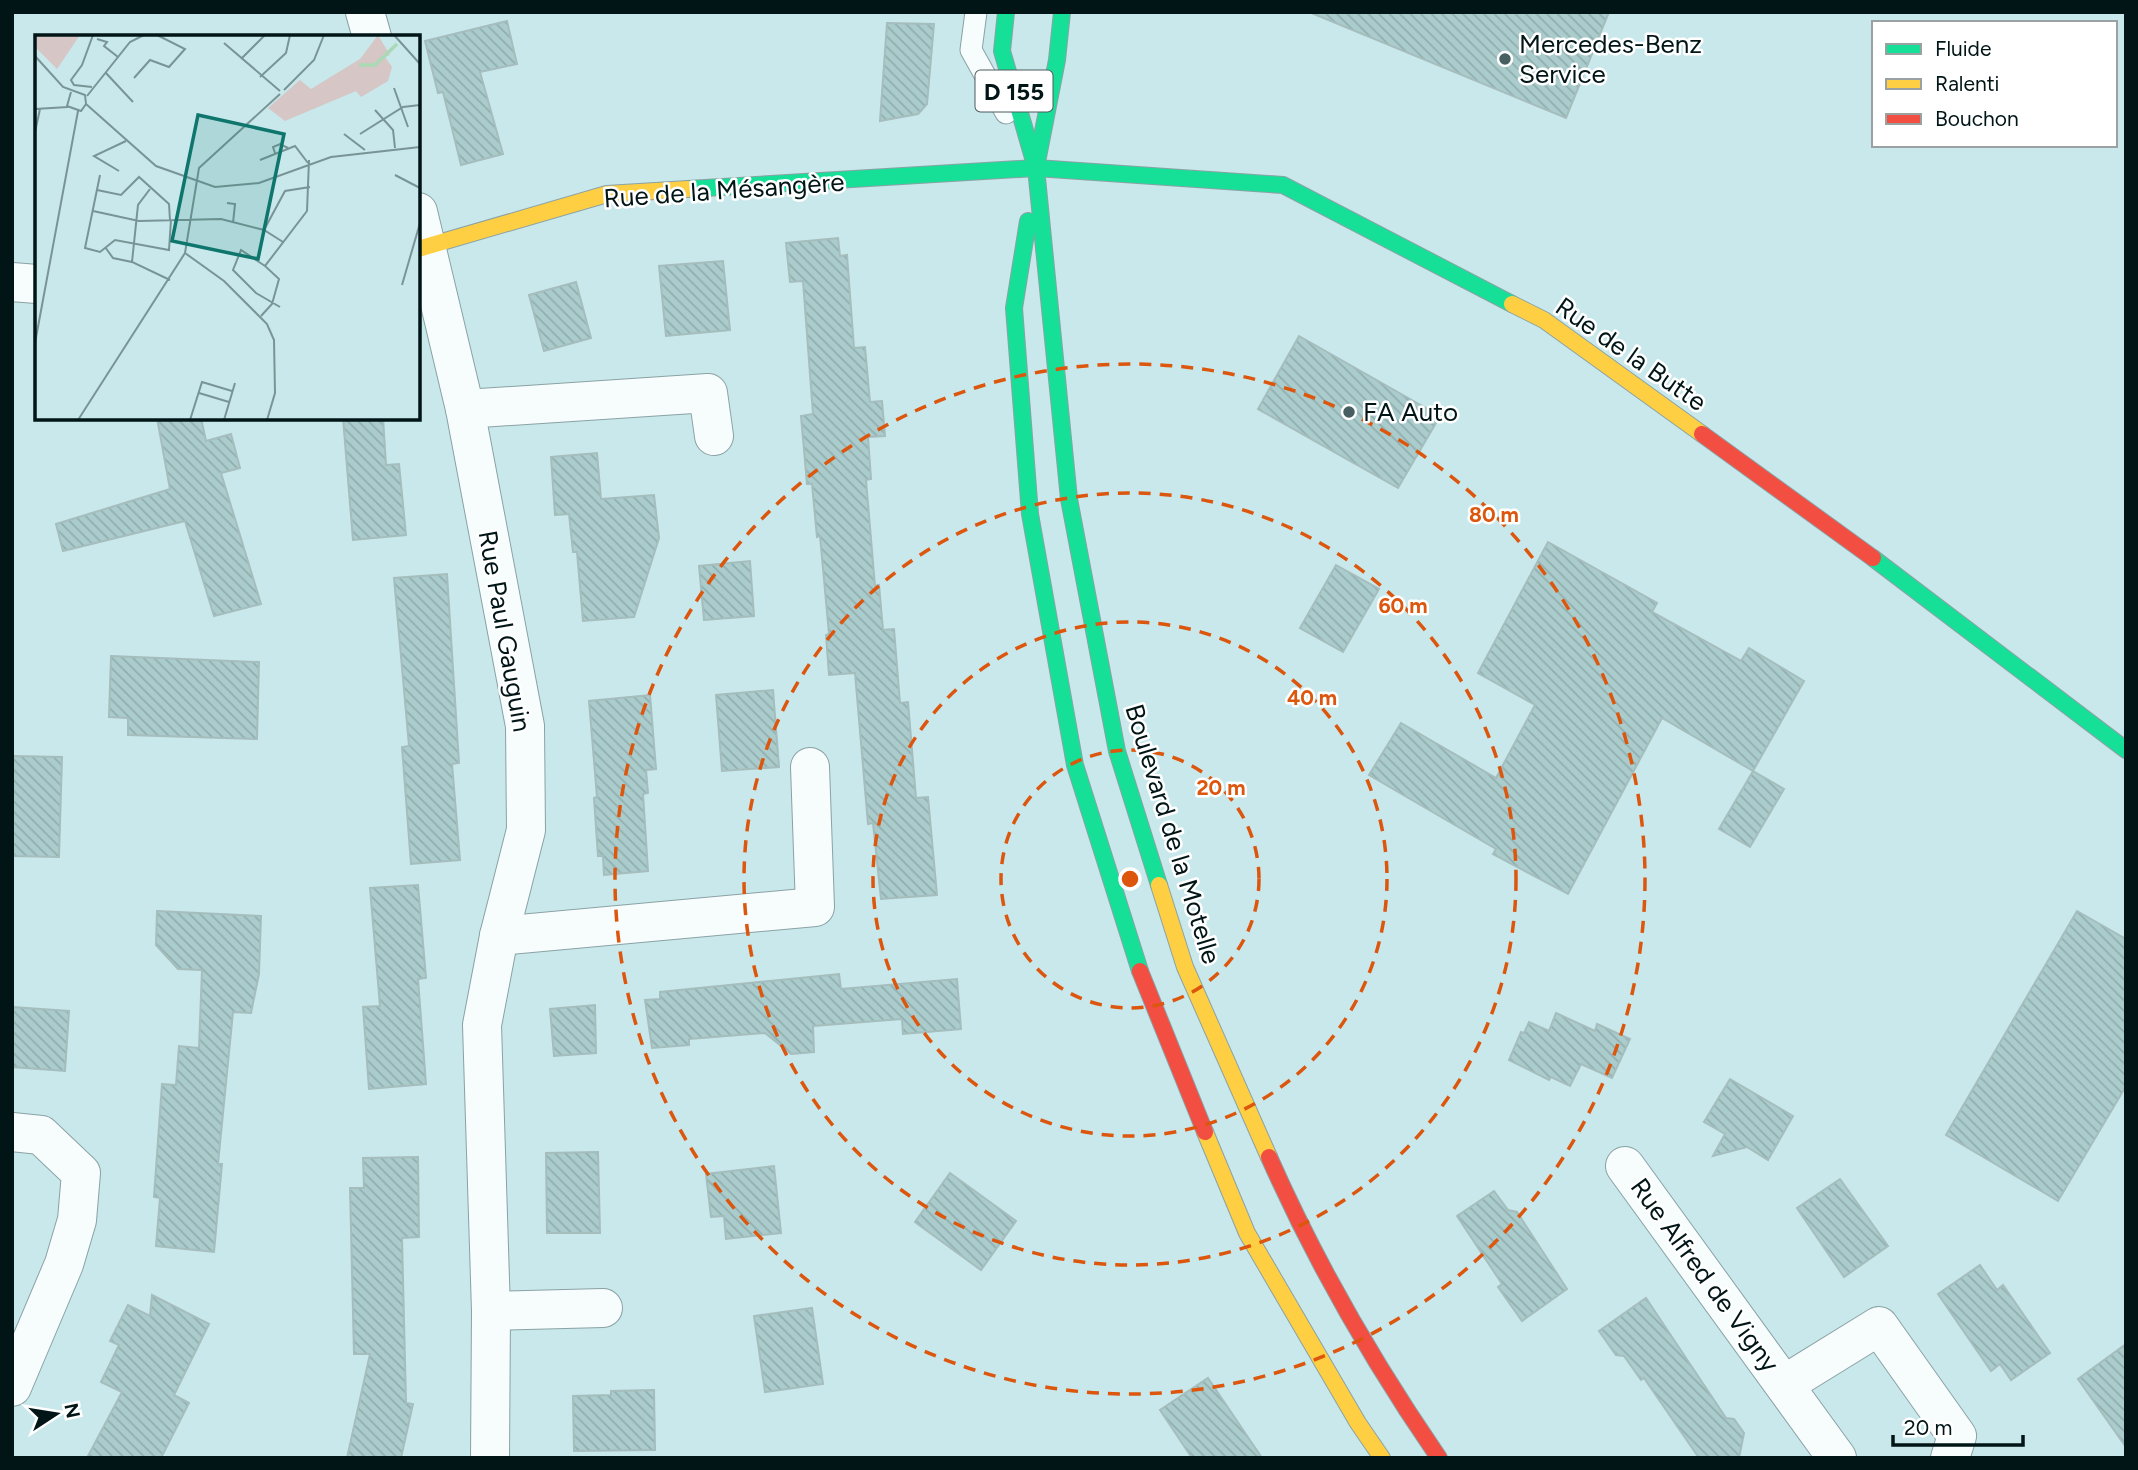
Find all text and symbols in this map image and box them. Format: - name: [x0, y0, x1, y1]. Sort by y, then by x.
- legend: [1872, 21, 2117, 147]
- place label: Mercedes-Benz Service: [1519, 28, 1702, 90]
- inset map: [35, 35, 420, 420]
- text: Fluide: [1935, 36, 1991, 61]
- marker: Mercedes-Benz Service: [1497, 51, 1513, 67]
- road number: D 155: [976, 70, 1052, 112]
- text: Ralenti: [1935, 71, 1999, 96]
- text: Bouchon: [1935, 106, 2019, 131]
- street label: Rue de la Mésangère: [603, 166, 845, 214]
- street label: Rue de la Butte: [1549, 290, 1713, 418]
- place label: FA Auto: [1363, 396, 1458, 428]
- marker: FA Auto: [1341, 404, 1357, 420]
- text: 80 m: [1469, 502, 1519, 527]
- street label: Rue Paul Gauguin: [472, 528, 538, 734]
- text: 60 m: [1378, 593, 1428, 618]
- text: 40 m: [1287, 685, 1337, 710]
- street label: Boulevard de la Motelle: [1118, 700, 1228, 968]
- text: 20 m: [1196, 775, 1246, 800]
- centre of rings: [1118, 867, 1142, 891]
- street label: Rue Alfred de Vigny: [1624, 1172, 1786, 1379]
- north arrow: [21, 1379, 91, 1449]
- text: N: [59, 1401, 85, 1420]
- scale bar: [1893, 1404, 2022, 1448]
- text: 20 m: [1904, 1415, 1952, 1440]

